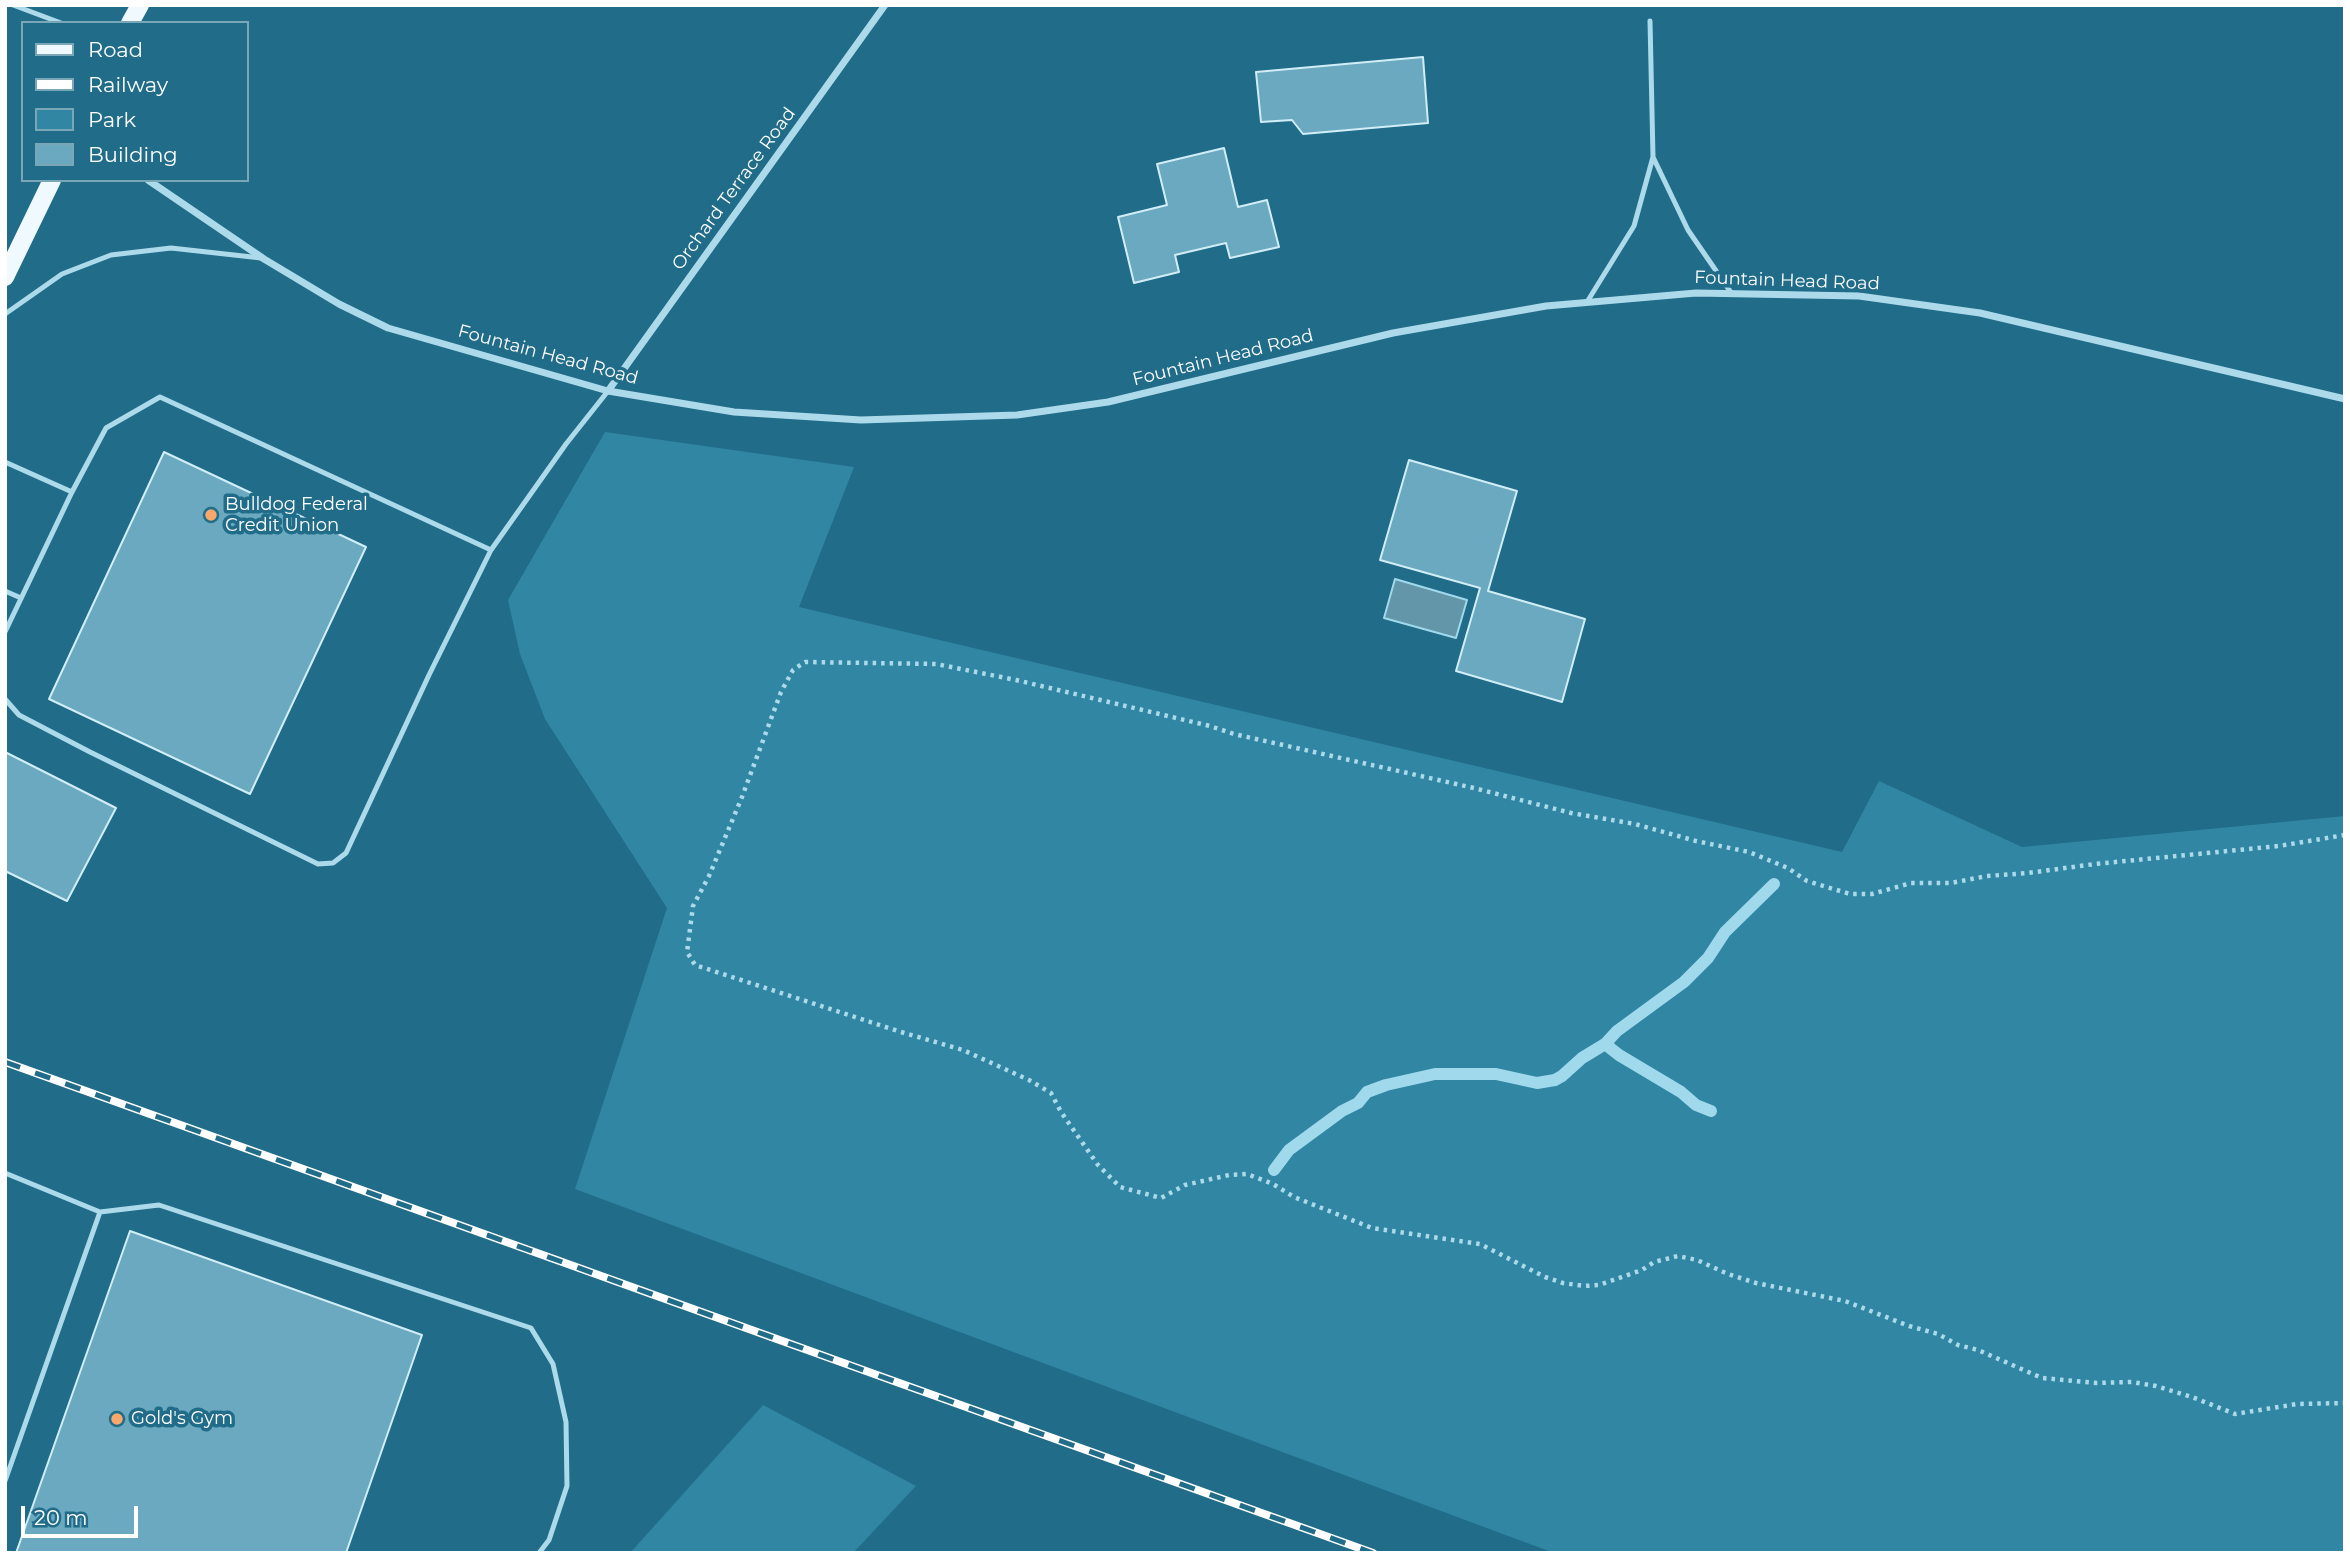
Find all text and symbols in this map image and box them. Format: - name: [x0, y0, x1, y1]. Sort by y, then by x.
- legend: [21, 21, 248, 182]
- text: Road: [88, 37, 143, 62]
- text: Railway: [88, 72, 168, 97]
- street label: Orchard Terrace Road: [668, 103, 800, 275]
- text: Park: [88, 107, 136, 132]
- text: Building: [88, 142, 178, 167]
- street label: Fountain Head Road: [1694, 267, 1880, 295]
- street label: Fountain Head Road: [455, 321, 641, 389]
- street label: Fountain Head Road: [1130, 325, 1316, 391]
- place label: Bulldog Federal Credit Union: [225, 494, 368, 536]
- marker: Bulldog Federal Credit Union: [203, 507, 219, 523]
- place label: Gold's Gym: [131, 1408, 233, 1430]
- marker: Gold's Gym: [109, 1411, 125, 1427]
- scale bar: [24, 1492, 142, 1536]
- text: 20 m: [34, 1505, 88, 1530]

